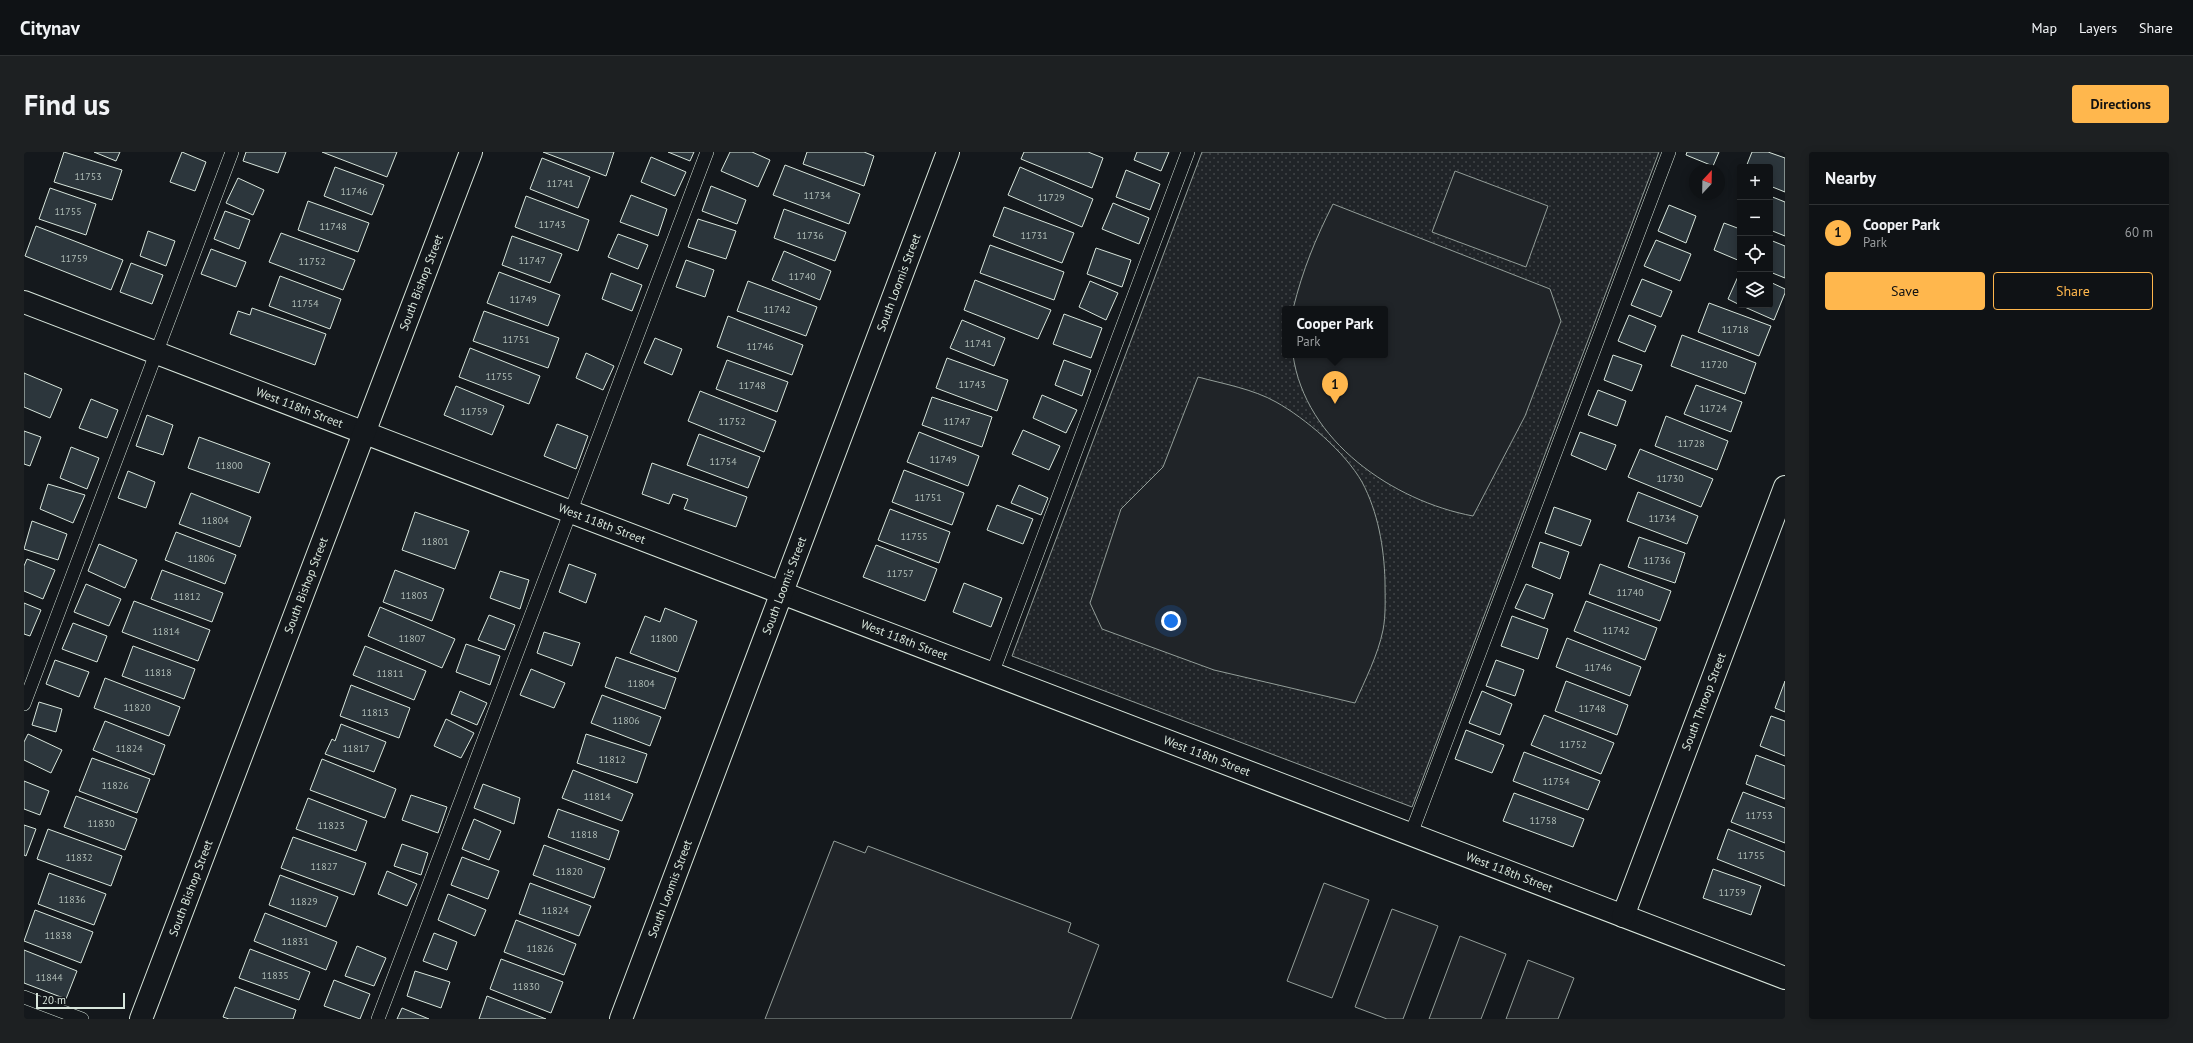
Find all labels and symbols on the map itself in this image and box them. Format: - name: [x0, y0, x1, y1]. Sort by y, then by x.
- north arrow: [1689, 164, 1725, 200]
- house number: 11753: [74, 170, 102, 183]
- house number: 11741: [546, 177, 574, 190]
- house number: 11746: [340, 185, 368, 198]
- house number: 11734: [803, 189, 831, 202]
- house number: 11729: [1037, 191, 1065, 204]
- house number: 11755: [54, 205, 82, 218]
- house number: 11743: [538, 218, 566, 231]
- house number: 11748: [319, 220, 347, 233]
- house number: 11736: [796, 229, 824, 242]
- house number: 11731: [1020, 229, 1048, 242]
- street label: South Loomis Street: [873, 231, 924, 334]
- street label: South Bishop Street: [396, 232, 446, 333]
- house number: 11759: [60, 252, 88, 265]
- house number: 11747: [518, 254, 546, 267]
- house number: 11752: [298, 255, 326, 268]
- house number: 11740: [788, 270, 816, 283]
- house number: 11749: [509, 293, 537, 306]
- house number: 11754: [291, 297, 319, 310]
- house number: 11742: [763, 303, 791, 316]
- house number: 11718: [1721, 323, 1749, 336]
- house number: 11751: [502, 333, 530, 346]
- house number: 11741: [964, 337, 992, 350]
- house number: 11746: [746, 340, 774, 353]
- house number: 11720: [1700, 358, 1728, 371]
- house number: 11755: [485, 370, 513, 383]
- pin: 1: [1322, 371, 1348, 404]
- house number: 11743: [958, 378, 986, 391]
- house number: 11748: [738, 379, 766, 392]
- street label: West 118th Street: [254, 384, 345, 431]
- house number: 11724: [1699, 402, 1727, 415]
- house number: 11759: [460, 405, 488, 418]
- house number: 11752: [718, 415, 746, 428]
- house number: 11747: [943, 415, 971, 428]
- house number: 11728: [1677, 437, 1705, 450]
- house number: 11749: [929, 453, 957, 466]
- house number: 11754: [709, 455, 737, 468]
- house number: 11800: [215, 459, 243, 472]
- house number: 11730: [1656, 472, 1684, 485]
- house number: 11751: [914, 491, 942, 504]
- street label: West 118th Street: [556, 500, 648, 547]
- house number: 11734: [1648, 512, 1676, 525]
- house number: 11804: [201, 514, 229, 527]
- house number: 11755: [900, 530, 928, 543]
- street label: South Bishop Street: [280, 535, 331, 635]
- house number: 11801: [421, 535, 449, 548]
- street label: South Loomis Street: [759, 535, 809, 637]
- house number: 11806: [187, 552, 215, 565]
- house number: 11736: [1643, 554, 1671, 567]
- house number: 11757: [886, 567, 914, 580]
- house number: 11740: [1616, 586, 1644, 599]
- house number: 11803: [400, 589, 428, 602]
- house number: 11812: [173, 590, 201, 603]
- your location: [1161, 611, 1181, 631]
- street label: West 118th Street: [859, 616, 950, 663]
- house number: 11742: [1602, 624, 1630, 637]
- house number: 11814: [152, 625, 180, 638]
- house number: 11807: [398, 632, 426, 645]
- house number: 11800: [650, 632, 678, 645]
- street label: South Throop Street: [1678, 651, 1729, 753]
- house number: 11746: [1584, 661, 1612, 674]
- house number: 11818: [144, 666, 172, 679]
- house number: 11811: [376, 667, 404, 680]
- house number: 11804: [627, 677, 655, 690]
- house number: 11820: [123, 701, 151, 714]
- house number: 11748: [1578, 702, 1606, 715]
- house number: 11813: [361, 706, 389, 719]
- house number: 11806: [612, 714, 640, 727]
- street label: West 118th Street: [1161, 732, 1253, 779]
- house number: 11752: [1559, 738, 1587, 751]
- house number: 11824: [115, 742, 143, 755]
- house number: 11817: [342, 742, 370, 755]
- house number: 11812: [598, 753, 626, 766]
- house number: 11754: [1542, 775, 1570, 788]
- house number: 11826: [101, 779, 129, 792]
- house number: 11814: [583, 790, 611, 803]
- house number: 11753: [1745, 809, 1773, 822]
- house number: 11758: [1529, 814, 1557, 827]
- house number: 11830: [87, 817, 115, 830]
- house number: 11823: [317, 819, 345, 832]
- house number: 11818: [570, 828, 598, 841]
- street label: South Bishop Street: [165, 838, 215, 938]
- street label: South Loomis Street: [644, 838, 695, 940]
- street label: West 118th Street: [1464, 848, 1555, 895]
- house number: 11755: [1737, 849, 1765, 862]
- house number: 11832: [65, 851, 93, 864]
- house number: 11827: [310, 860, 338, 873]
- house number: 11820: [555, 865, 583, 878]
- house number: 11759: [1718, 886, 1746, 899]
- house number: 11836: [58, 893, 86, 906]
- house number: 11829: [290, 895, 318, 908]
- house number: 11824: [541, 904, 569, 917]
- house number: 11838: [44, 929, 72, 942]
- house number: 11831: [281, 935, 309, 948]
- house number: 11826: [526, 942, 554, 955]
- house number: 11835: [261, 969, 289, 982]
- house number: 11844: [35, 971, 63, 984]
- house number: 11830: [512, 980, 540, 993]
- scale bar: [36, 991, 125, 1010]

